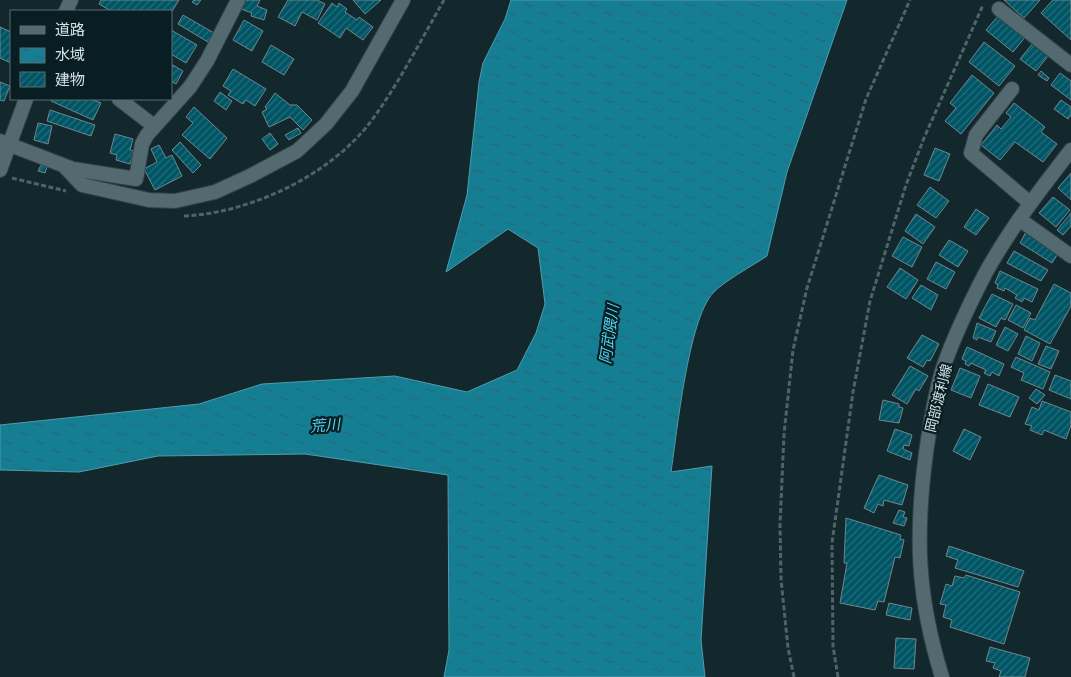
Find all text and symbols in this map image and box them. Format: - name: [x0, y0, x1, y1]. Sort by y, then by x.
- legend: [10, 10, 172, 100]
- text: 道路: [55, 20, 85, 39]
- text: 水域: [55, 45, 85, 64]
- text: 建物: [55, 70, 85, 89]
- water label: 阿武隈川: [595, 301, 623, 365]
- street label: 岡部渡利線: [921, 362, 955, 434]
- water label: 荒川: [309, 414, 343, 436]

